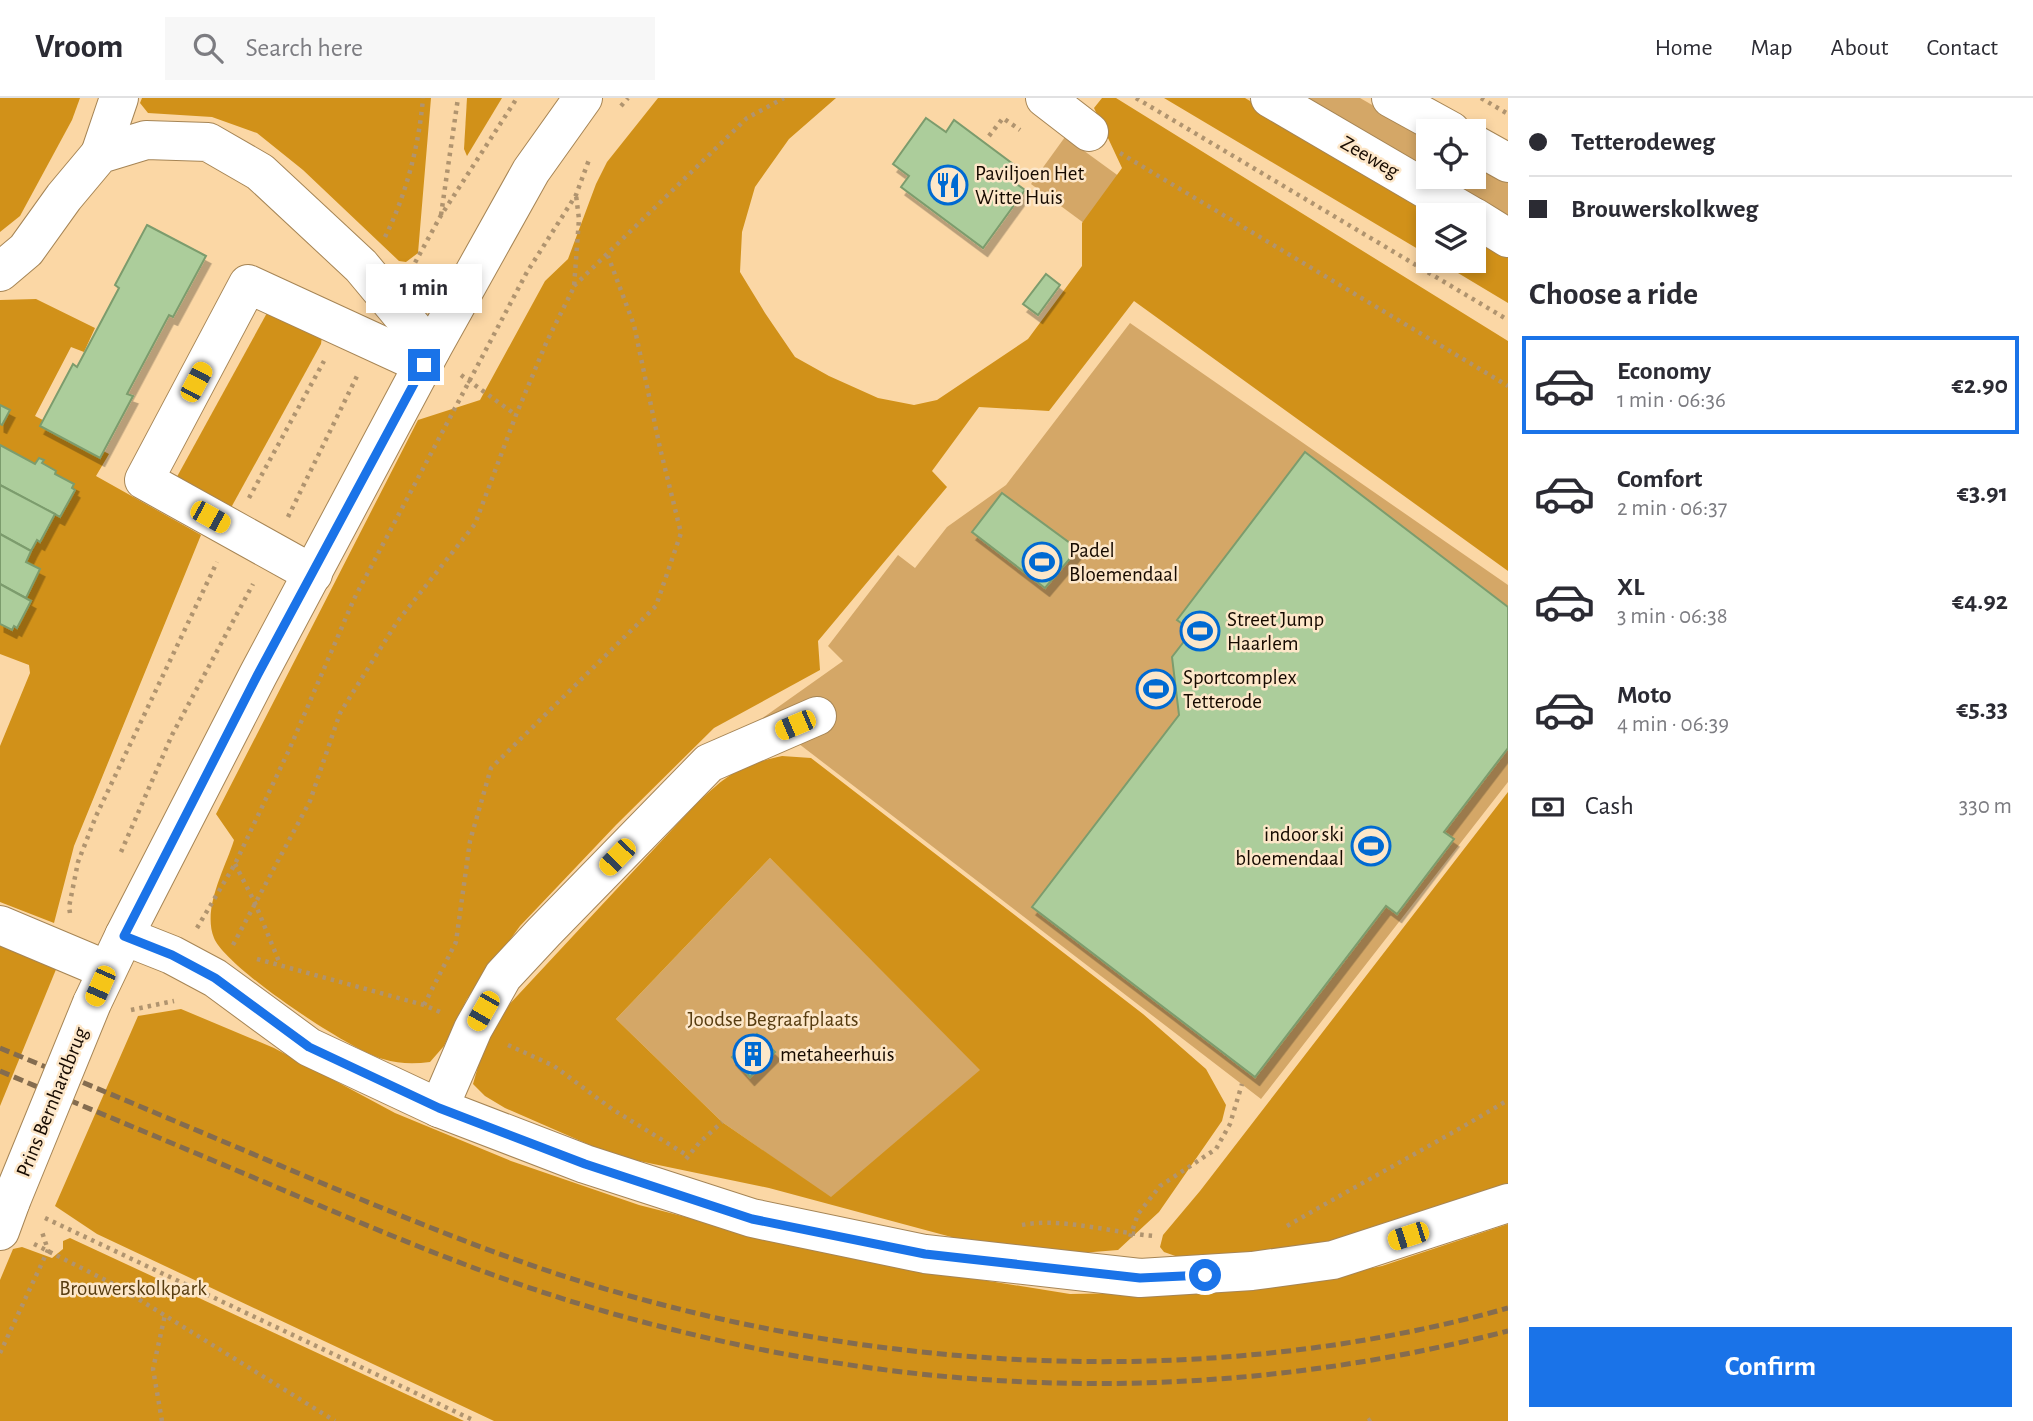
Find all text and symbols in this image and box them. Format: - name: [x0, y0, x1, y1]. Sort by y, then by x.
- search box: [165, 17, 655, 80]
- icon: search: [189, 29, 227, 67]
- text: Vroom: [35, 31, 123, 64]
- text: Search here: [245, 35, 363, 61]
- text: Home: [1655, 36, 1713, 60]
- text: Map: [1751, 36, 1793, 60]
- text: About: [1831, 36, 1888, 60]
- text: Contact: [1926, 36, 1998, 60]
- map controls: [1416, 119, 1486, 273]
- button: locate: [1416, 119, 1486, 189]
- text: Tetterodeweg: [1571, 129, 1715, 155]
- street label: Zeeweg: [1337, 132, 1403, 182]
- place label: Paviljoen Het Witte Huis: [975, 163, 1084, 208]
- restaurant icon: Paviljoen Het Witte Huis: [927, 164, 969, 206]
- text: Brouwerskolkweg: [1571, 196, 1758, 222]
- button: layers: [1416, 203, 1486, 273]
- callout: 1 min: [366, 264, 482, 313]
- text: 1 min: [400, 277, 448, 300]
- text: Choose a ride: [1529, 278, 1698, 310]
- route end: [408, 349, 440, 381]
- icon: car: [1533, 354, 1596, 417]
- text: Economy: [1617, 358, 1711, 384]
- car: [177, 359, 216, 405]
- text: €2.90: [1952, 372, 2008, 398]
- text: 1 min · 06:36: [1617, 389, 1726, 412]
- icon: car: [1533, 462, 1596, 525]
- text: Comfort: [1617, 466, 1702, 492]
- text: €3.91: [1957, 480, 2008, 506]
- text: 2 min · 06:37: [1617, 497, 1727, 520]
- car: [187, 498, 234, 536]
- place label: Padel Bloemendaal: [1069, 540, 1178, 585]
- sports icon: Padel Bloemendaal: [1021, 541, 1063, 583]
- icon: car: [1533, 570, 1596, 633]
- text: XL: [1617, 574, 1644, 600]
- text: €4.92: [1952, 588, 2008, 614]
- text: 3 min · 06:38: [1617, 605, 1728, 628]
- place label: Street Jump Haarlem: [1227, 609, 1324, 654]
- sports icon: Street Jump Haarlem: [1179, 610, 1221, 652]
- place label: Sportcomplex Tetterode: [1183, 667, 1297, 712]
- sports icon: Sportcomplex Tetterode: [1135, 668, 1177, 710]
- icon: car: [1533, 678, 1596, 741]
- text: Moto: [1617, 682, 1672, 708]
- text: €5.33: [1956, 696, 2008, 722]
- car: [772, 707, 819, 743]
- text: 4 min · 06:39: [1617, 713, 1729, 736]
- icon: cash: [1529, 788, 1567, 826]
- text: Cash: [1585, 793, 1634, 819]
- text: 330 m: [1959, 795, 2012, 818]
- place label: indoor ski bloemendaal: [1235, 824, 1344, 869]
- sports icon: indoor ski bloemendaal: [1350, 825, 1392, 867]
- car: [595, 835, 640, 879]
- car: [82, 963, 119, 1009]
- car: [464, 988, 503, 1034]
- park label: Joodse Begraafplaats: [687, 1009, 859, 1030]
- street label: Prins Bernhardbrug: [12, 1024, 92, 1180]
- building icon: metaheerhuis: [732, 1033, 774, 1075]
- place label: metaheerhuis: [780, 1044, 894, 1065]
- car: [1385, 1220, 1432, 1252]
- route start: [1189, 1259, 1221, 1291]
- park label: Brouwerskolkpark: [59, 1278, 207, 1299]
- button: Confirm: [1529, 1327, 2012, 1407]

